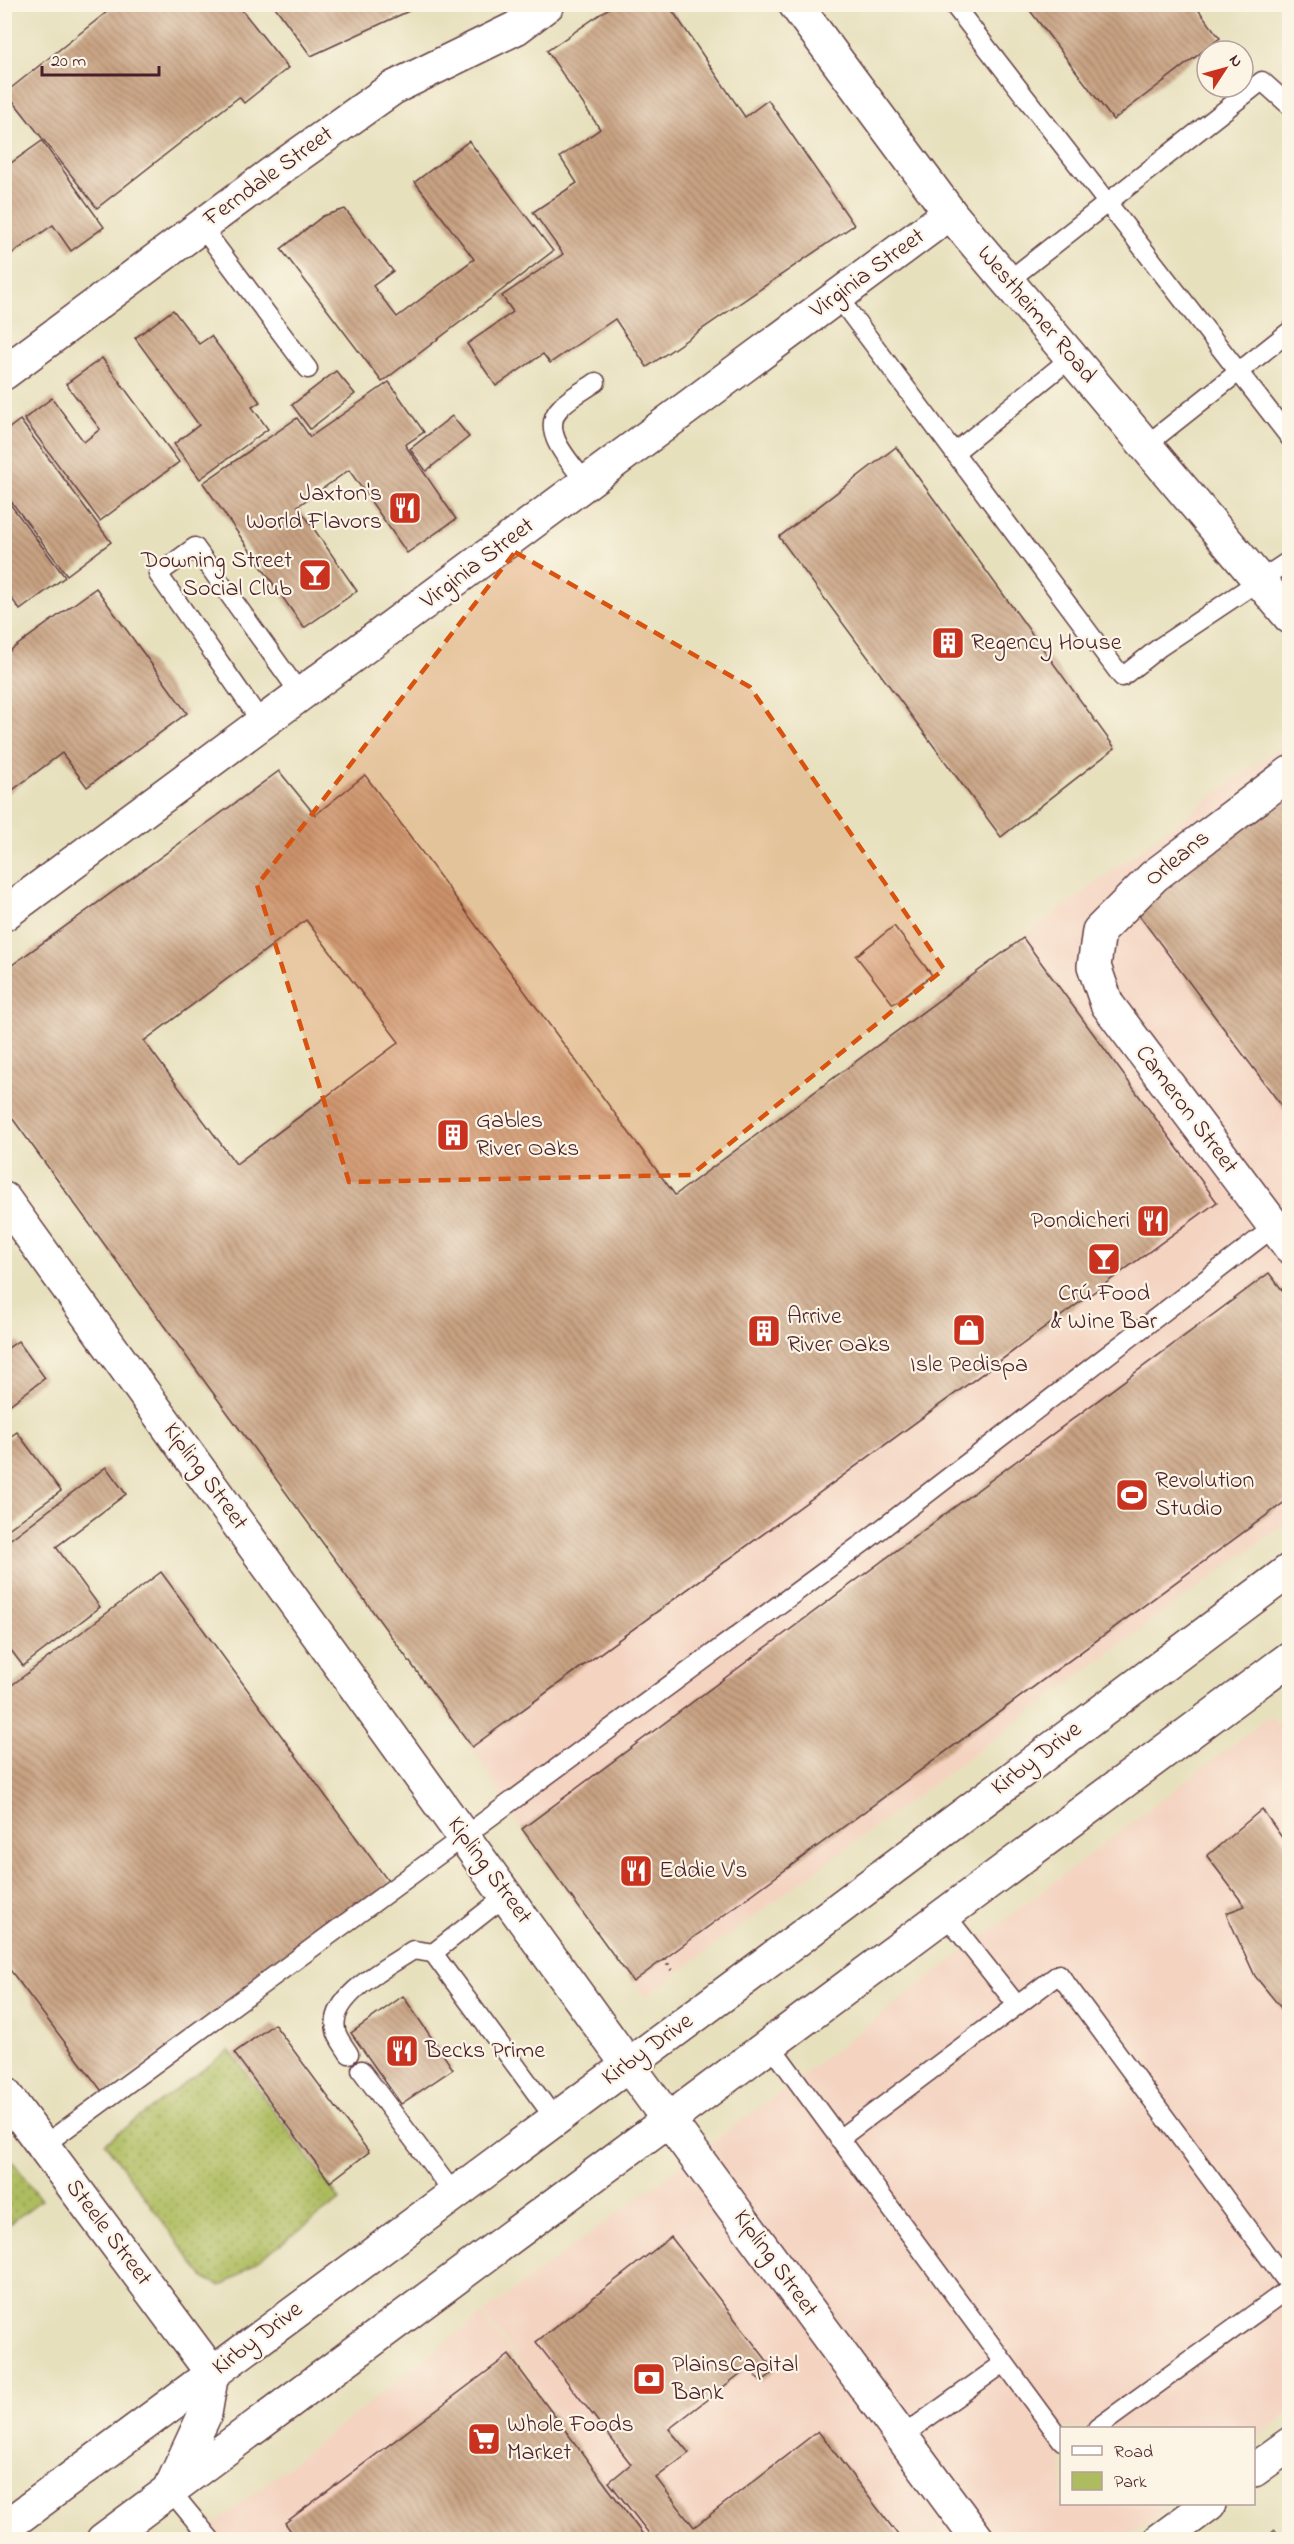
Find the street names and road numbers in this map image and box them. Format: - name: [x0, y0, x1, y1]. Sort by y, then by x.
- street label: Ferndale Street: [196, 118, 341, 237]
- street label: Virginia Street: [802, 220, 933, 328]
- street label: Westheimer Road: [968, 238, 1105, 392]
- street label: Virginia Street: [413, 509, 542, 619]
- street label: Orleans: [1138, 822, 1218, 896]
- street label: Cameron Street: [1126, 1038, 1246, 1182]
- street label: Kipling Street: [154, 1416, 256, 1538]
- street label: Kirby Drive: [984, 1713, 1090, 1806]
- street label: Kipling Street: [438, 1810, 540, 1932]
- street label: Kirby Drive: [595, 2005, 702, 2096]
- street label: Steele Street: [56, 2172, 160, 2294]
- street label: Kipling Street: [724, 2203, 826, 2325]
- street label: Kirby Drive: [205, 2293, 311, 2386]

